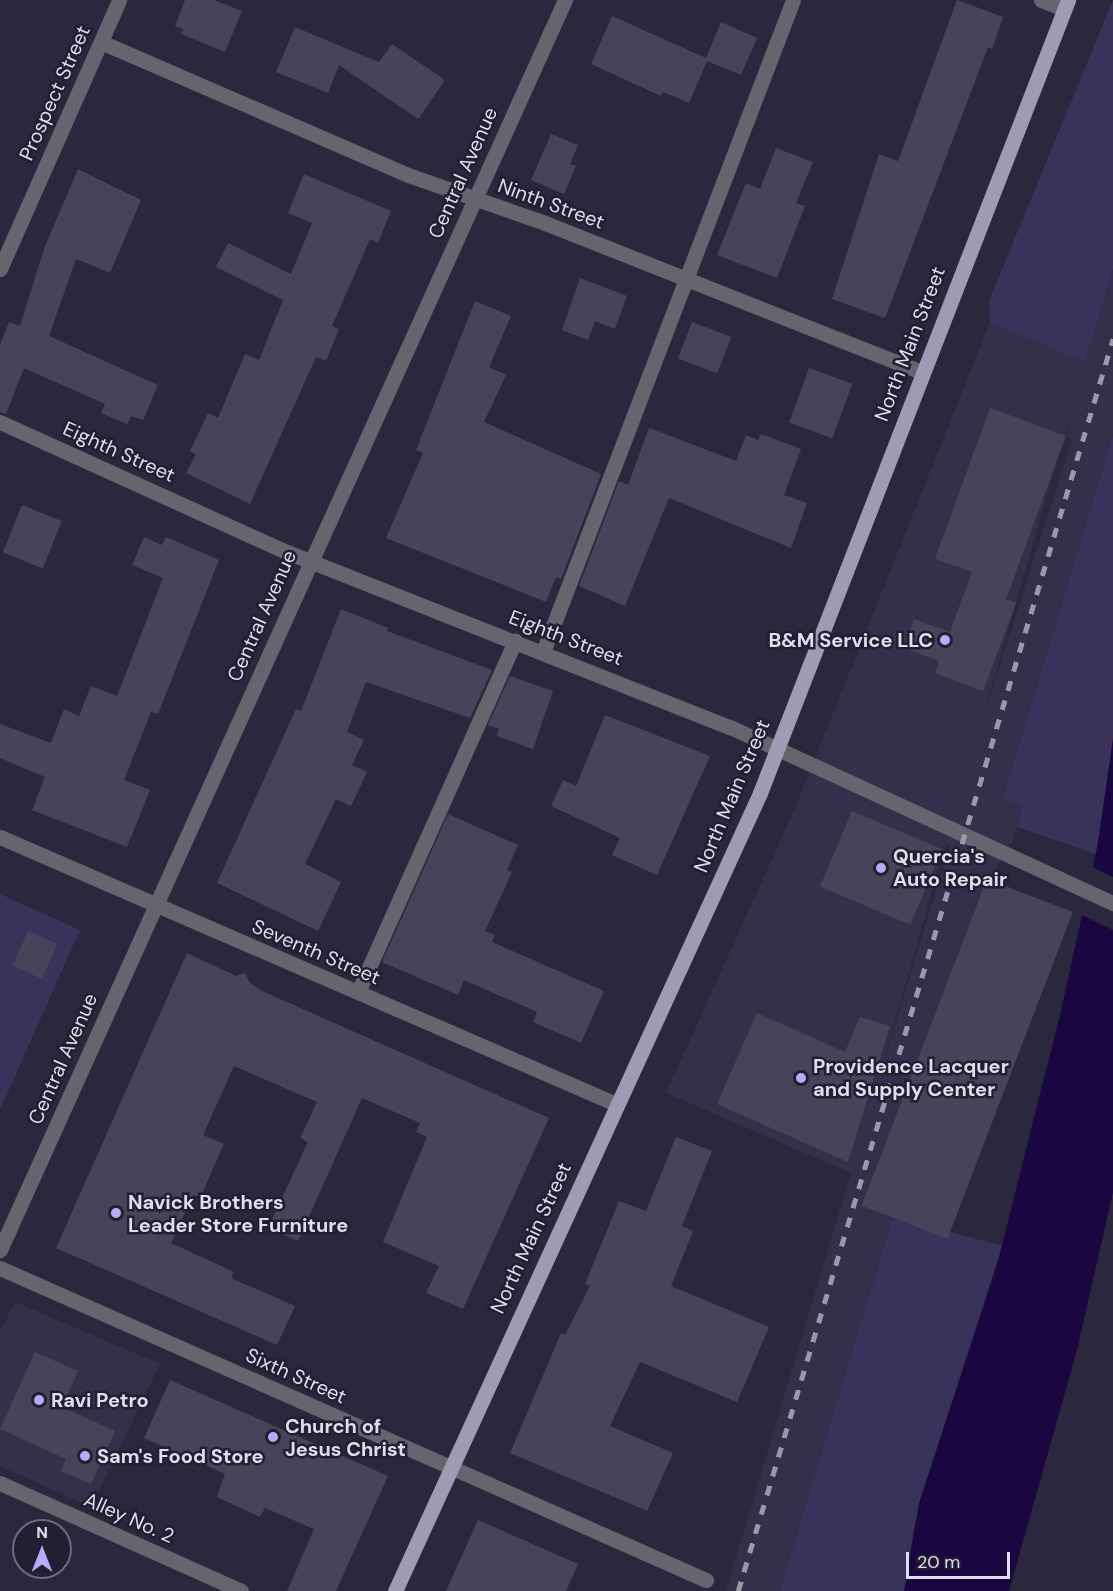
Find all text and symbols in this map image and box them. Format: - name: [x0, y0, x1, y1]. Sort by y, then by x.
- street label: Prospect Street: [14, 22, 96, 164]
- street label: Central Avenue: [423, 104, 503, 242]
- street label: Ninth Street: [495, 174, 607, 234]
- street label: North Main Street: [869, 263, 951, 425]
- street label: Eighth Street: [59, 417, 179, 487]
- street label: Central Avenue: [222, 547, 302, 685]
- street label: Eighth Street: [506, 605, 626, 671]
- place label: B&M Service LLC: [768, 628, 933, 652]
- marker: B&M Service LLC: [938, 633, 952, 647]
- street label: North Main Street: [689, 716, 775, 876]
- place label: Quercia's Auto Repair: [893, 844, 1007, 891]
- marker: Quercia's Auto Repair: [874, 861, 888, 875]
- street label: Seventh Street: [248, 914, 384, 990]
- street label: Central Avenue: [23, 990, 103, 1128]
- place label: Providence Lacquer and Supply Center: [813, 1054, 1009, 1101]
- marker: Providence Lacquer and Supply Center: [794, 1071, 808, 1085]
- street label: North Main Street: [486, 1159, 576, 1317]
- place label: Navick Brothers Leader Store Furniture: [128, 1190, 348, 1237]
- marker: Navick Brothers Leader Store Furniture: [109, 1206, 123, 1220]
- street label: Sixth Street: [242, 1343, 350, 1409]
- place label: Ravi Petro: [51, 1388, 149, 1412]
- marker: Ravi Petro: [32, 1393, 46, 1407]
- place label: Church of Jesus Christ: [285, 1414, 406, 1461]
- marker: Church of Jesus Christ: [266, 1430, 280, 1444]
- place label: Sam's Food Store: [97, 1444, 263, 1468]
- marker: Sam's Food Store: [78, 1449, 92, 1463]
- street label: Alley No. 2: [80, 1487, 178, 1549]
- north arrow: [12, 1519, 72, 1579]
- text: N: [36, 1522, 48, 1543]
- scale bar: [909, 1540, 1012, 1578]
- text: 20 m: [917, 1550, 960, 1574]

